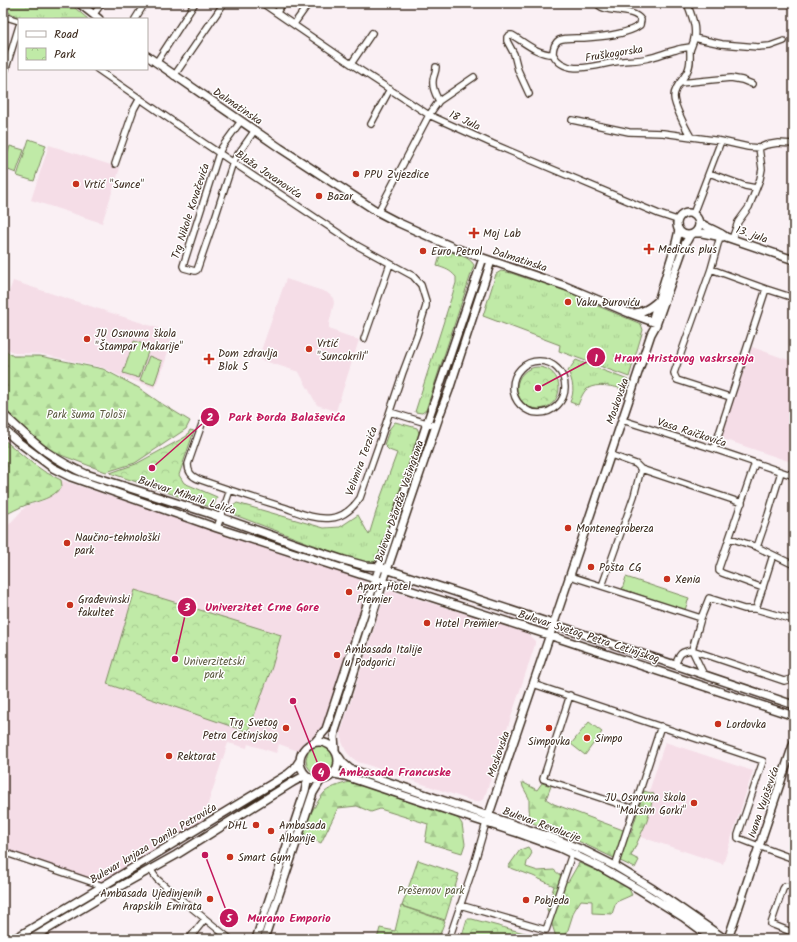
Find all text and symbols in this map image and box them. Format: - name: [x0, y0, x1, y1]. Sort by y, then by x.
- legend: [18, 18, 148, 70]
- text: Road: [54, 25, 79, 44]
- street label: Fruškogorska: [584, 41, 644, 67]
- text: Park: [54, 45, 76, 64]
- street label: Dalmatinska: [209, 84, 266, 130]
- street label: 18 Jula: [446, 106, 483, 136]
- street label: Blaža Jovanovića: [231, 146, 306, 204]
- street label: Trg Nikole Kovačevića: [167, 161, 215, 262]
- place label: PPU Zvjezdice: [364, 166, 429, 184]
- marker: PPU Zvjezdice: [351, 169, 361, 179]
- place label: Vrtić "Sunce": [84, 176, 144, 194]
- marker: Vrtić "Sunce": [71, 179, 81, 189]
- place label: Bazar: [327, 188, 354, 206]
- marker: Bazar: [314, 191, 324, 201]
- street label: 13. jula: [733, 221, 770, 249]
- place label: Moj Lab: [483, 225, 521, 243]
- marker: Moj Lab: [468, 227, 480, 239]
- place label: Medicus plus: [658, 241, 717, 259]
- place label: Euro Petrol: [431, 243, 483, 261]
- street label: Dalmatinska: [490, 243, 549, 277]
- marker: Medicus plus: [643, 243, 655, 255]
- marker: Euro Petrol: [418, 246, 428, 256]
- place label: Vaku Đuroviću: [576, 294, 641, 312]
- marker: Vaku Đuroviću: [563, 297, 573, 307]
- place label: JU Osnovna škola "Štampar Makarije": [95, 325, 183, 356]
- marker: JU Osnovna škola "Štampar Makarije": [82, 334, 92, 344]
- place label: Vrtić "Suncokrili": [317, 335, 368, 366]
- marker: Vrtić "Suncokrili": [304, 344, 314, 354]
- place label: Dom zdravlja Blok 5: [218, 345, 278, 376]
- callout: Hram Hristovog vaskrsenja: [586, 345, 762, 369]
- text: 1: [594, 349, 598, 368]
- text: Hram Hristovog vaskrsenja: [614, 349, 754, 368]
- marker: Dom zdravlja Blok 5: [203, 353, 215, 365]
- street label: Moskovska: [602, 376, 634, 427]
- callout: Park Đorđa Balaševića: [200, 405, 353, 429]
- park label: Park šuma Tološi: [47, 406, 126, 424]
- text: 2: [207, 408, 214, 427]
- text: Park Đorđa Balaševića: [229, 408, 345, 427]
- street label: Vasa Raičkovića: [655, 413, 729, 453]
- street label: Velimira Terzića: [341, 424, 383, 499]
- street label: Bulevar Džordža Vašingtona: [371, 438, 429, 565]
- street label: Bulevar Mihaila Lalića: [136, 472, 238, 520]
- place label: Montenegroberza: [576, 520, 654, 538]
- marker: Montenegroberza: [563, 523, 573, 533]
- place label: Naučno-tehnološki park: [74, 529, 160, 560]
- marker: Naučno-tehnološki park: [62, 538, 72, 548]
- place label: Pošta CG: [599, 559, 642, 577]
- marker: Pošta CG: [586, 562, 596, 572]
- place label: Xenia: [675, 571, 700, 589]
- marker: Xenia: [662, 574, 672, 584]
- place label: Apart Hotel Premier: [357, 578, 411, 609]
- marker: Apart Hotel Premier: [344, 587, 354, 597]
- place label: Građevinski fakultet: [78, 591, 130, 622]
- callout: Univerzitet Crne Gore: [177, 595, 327, 619]
- text: 3: [183, 598, 191, 617]
- text: Univerzitet Crne Gore: [205, 598, 319, 617]
- marker: Građevinski fakultet: [65, 600, 75, 610]
- street label: Bulevar Svetog Petra Cetinjskog: [516, 606, 662, 668]
- place label: Hotel Premier: [435, 615, 500, 633]
- marker: Hotel Premier: [422, 618, 432, 628]
- place label: Ambasada Italije u Podgorici: [345, 641, 422, 672]
- marker: Ambasada Italije u Podgorici: [332, 650, 342, 660]
- park label: Univerzitetski park: [183, 653, 245, 684]
- place label: Trg Svetog Petra Cetinjskog: [202, 714, 278, 745]
- place label: Lordovka: [726, 716, 766, 734]
- marker: Lordovka: [713, 719, 723, 729]
- marker: Trg Svetog Petra Cetinjskog: [281, 723, 291, 733]
- marker: Simpovka: [544, 723, 554, 733]
- street label: Moskovska: [483, 729, 515, 780]
- place label: Simpo: [595, 730, 622, 748]
- place label: Simpovka: [528, 733, 570, 751]
- marker: Simpo: [582, 733, 592, 743]
- place label: Rektorat: [177, 748, 217, 766]
- marker: Rektorat: [164, 751, 174, 761]
- callout: Ambasada Francuske: [311, 760, 459, 784]
- text: 4: [318, 763, 325, 782]
- text: Ambasada Francuske: [339, 763, 451, 782]
- street label: Ivana Vujoševića: [743, 764, 785, 840]
- place label: JU Osnovna škola "Maksim Gorki": [605, 789, 686, 820]
- marker: JU Osnovna škola "Maksim Gorki": [689, 798, 699, 808]
- street label: Bulevar knjaza Danila Petrovića: [87, 799, 220, 889]
- street label: Bulevar Revolucije: [500, 802, 583, 847]
- place label: DHL: [228, 817, 248, 835]
- place label: Ambasada Albanije: [279, 817, 326, 848]
- marker: DHL: [251, 820, 261, 830]
- marker: Ambasada Albanije: [266, 826, 276, 836]
- place label: Smart Gym: [238, 849, 291, 867]
- marker: Smart Gym: [225, 852, 235, 862]
- park label: Prešernov park: [398, 882, 465, 900]
- place label: Ambasada Ujedinjenih Arapskih Emirata: [100, 885, 202, 916]
- place label: Pobjeda: [534, 892, 569, 910]
- marker: Ambasada Ujedinjenih Arapskih Emirata: [205, 894, 215, 904]
- marker: Pobjeda: [521, 895, 531, 905]
- callout: Murano Emporio: [219, 906, 339, 930]
- text: 5: [225, 909, 233, 928]
- text: Murano Emporio: [247, 909, 331, 928]

